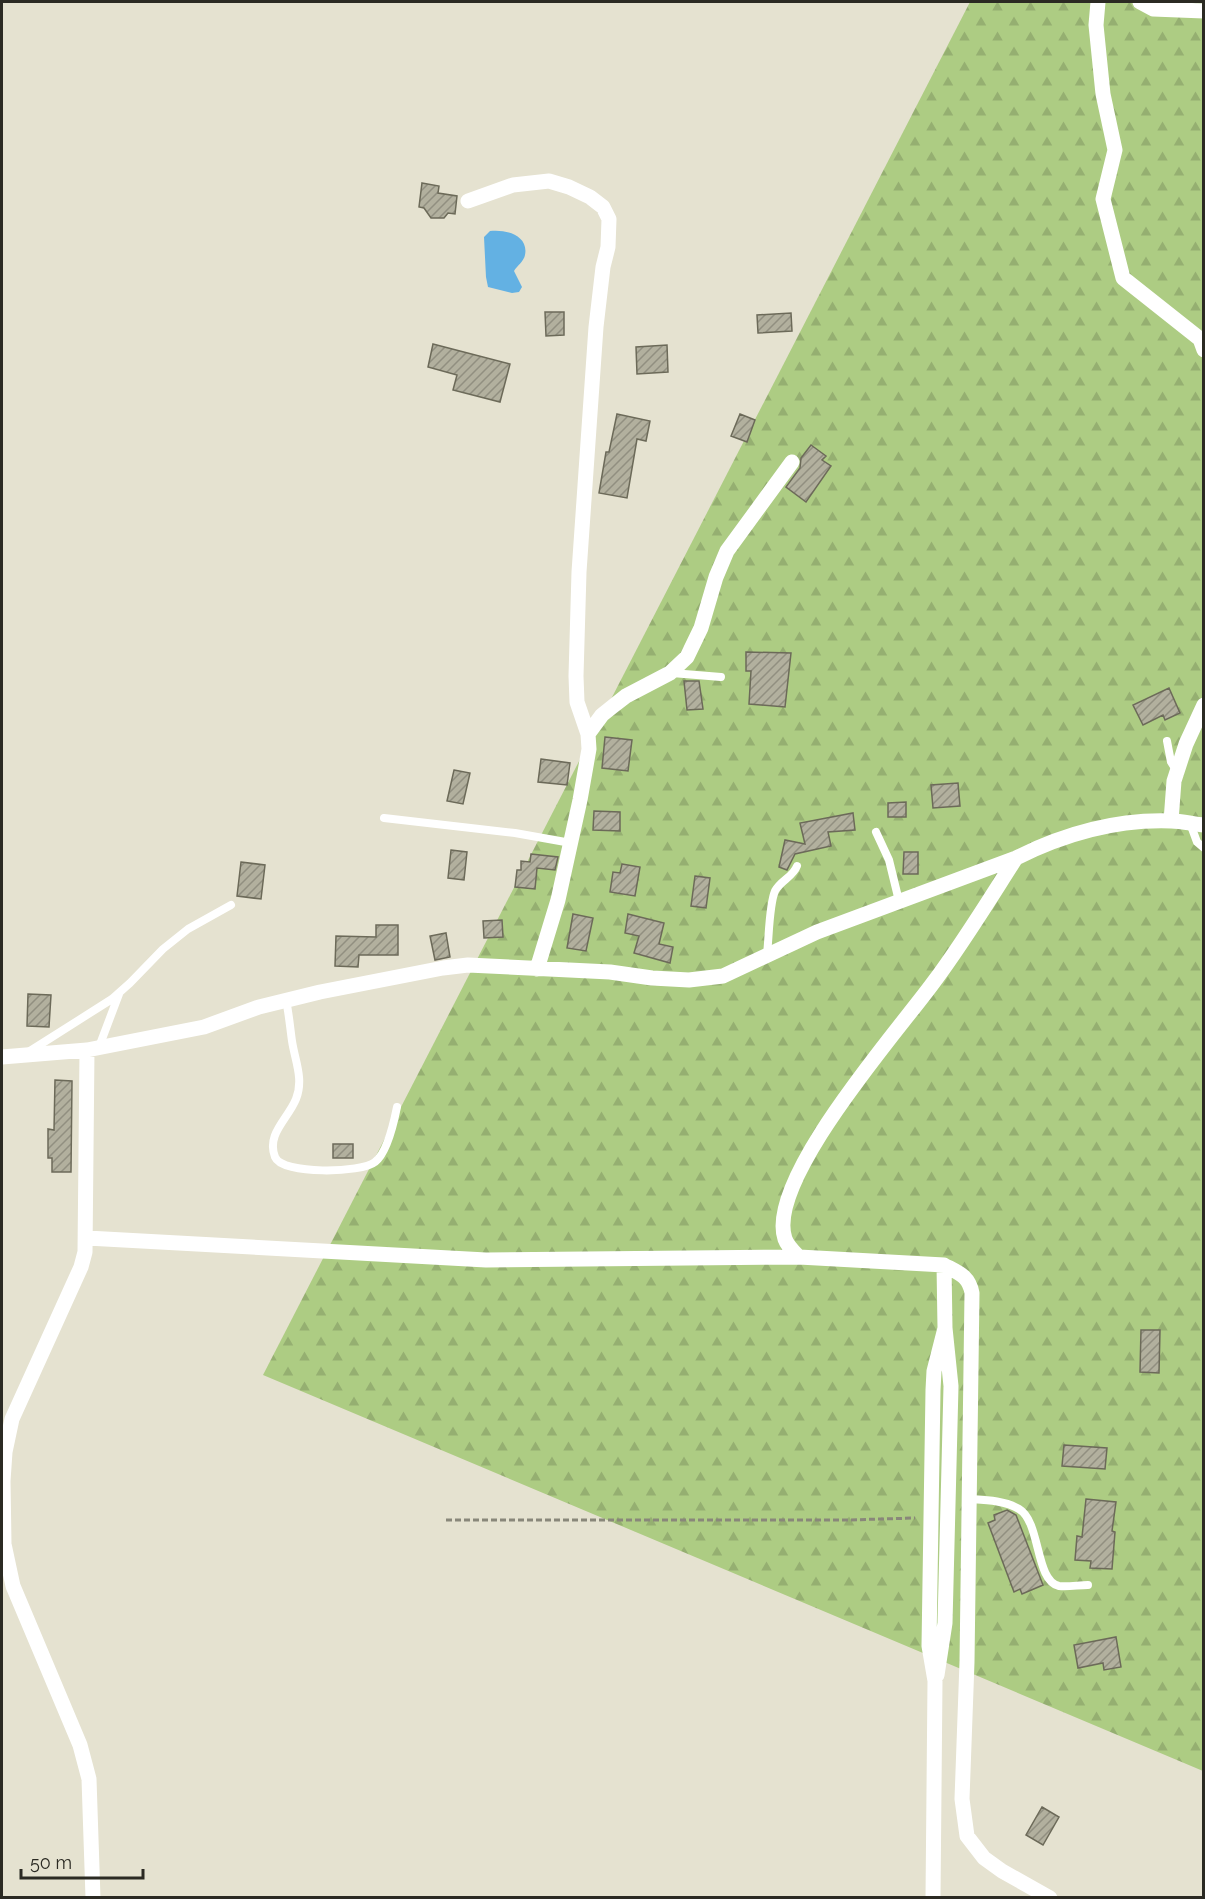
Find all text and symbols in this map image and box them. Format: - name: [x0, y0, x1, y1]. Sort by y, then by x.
- scale bar: [21, 1842, 142, 1880]
- text: 50 m: [30, 1852, 72, 1873]

